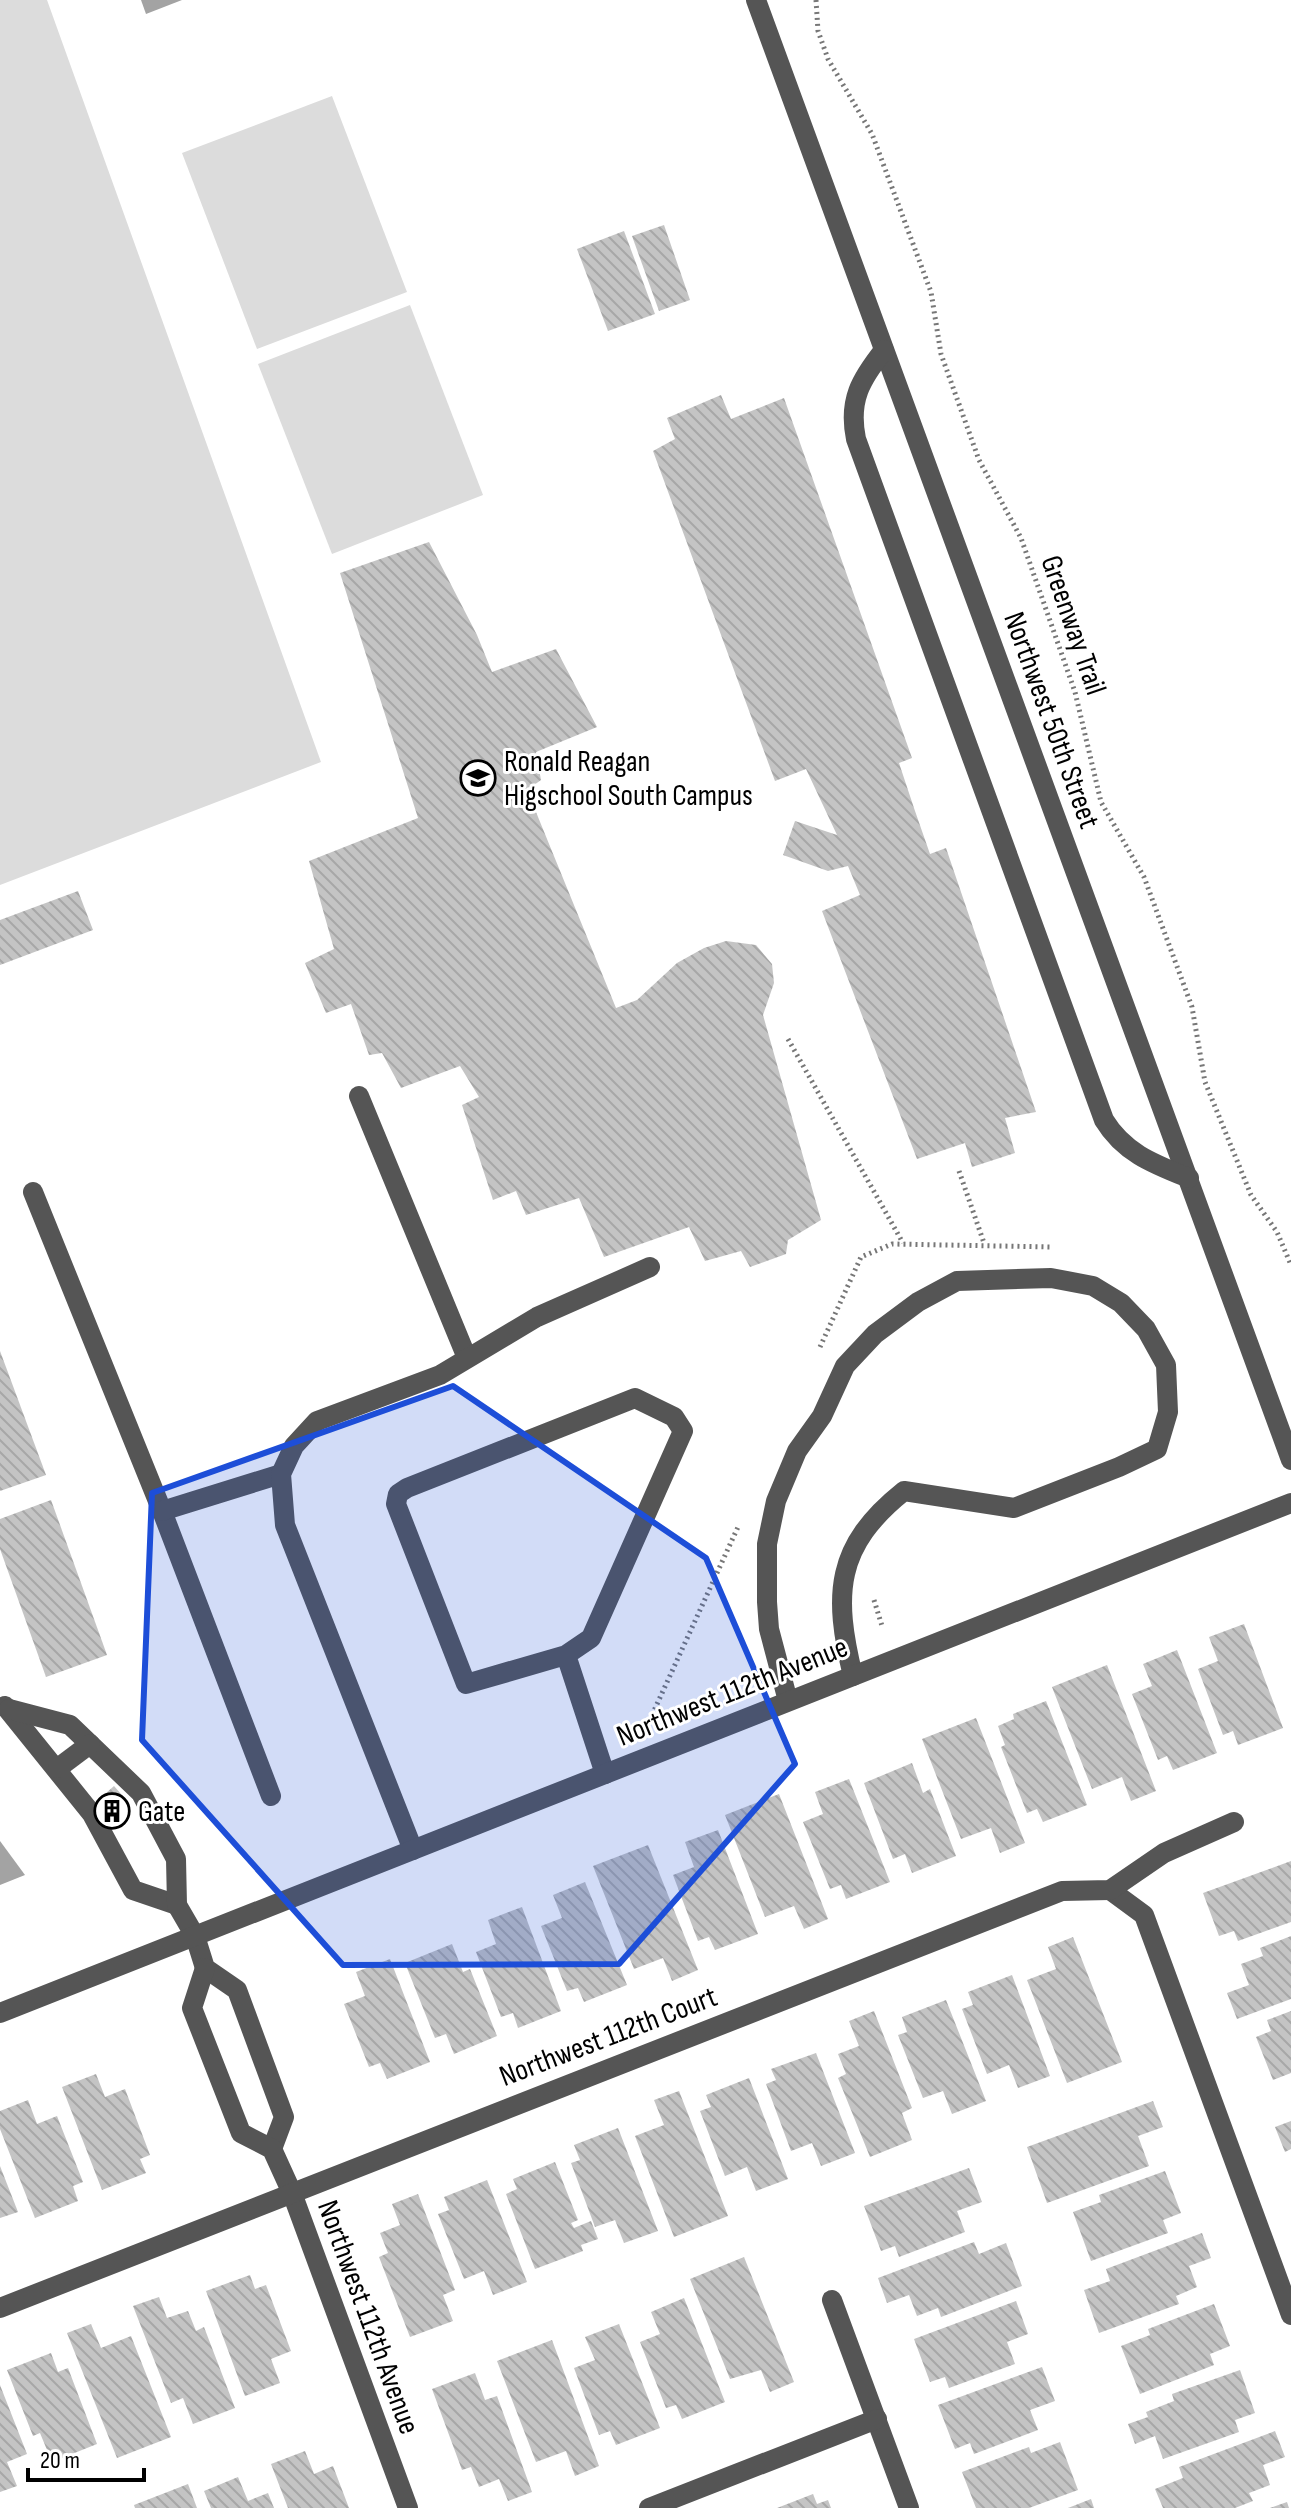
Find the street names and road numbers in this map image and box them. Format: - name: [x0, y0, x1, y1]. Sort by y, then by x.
- street label: Greenway Trail: [1032, 551, 1114, 700]
- street label: Northwest 50th Street: [995, 607, 1107, 833]
- street label: Northwest 112th Avenue: [612, 1629, 853, 1755]
- street label: Northwest 112th Court: [495, 1979, 722, 2095]
- street label: Northwest 112th Avenue: [309, 2196, 427, 2439]

